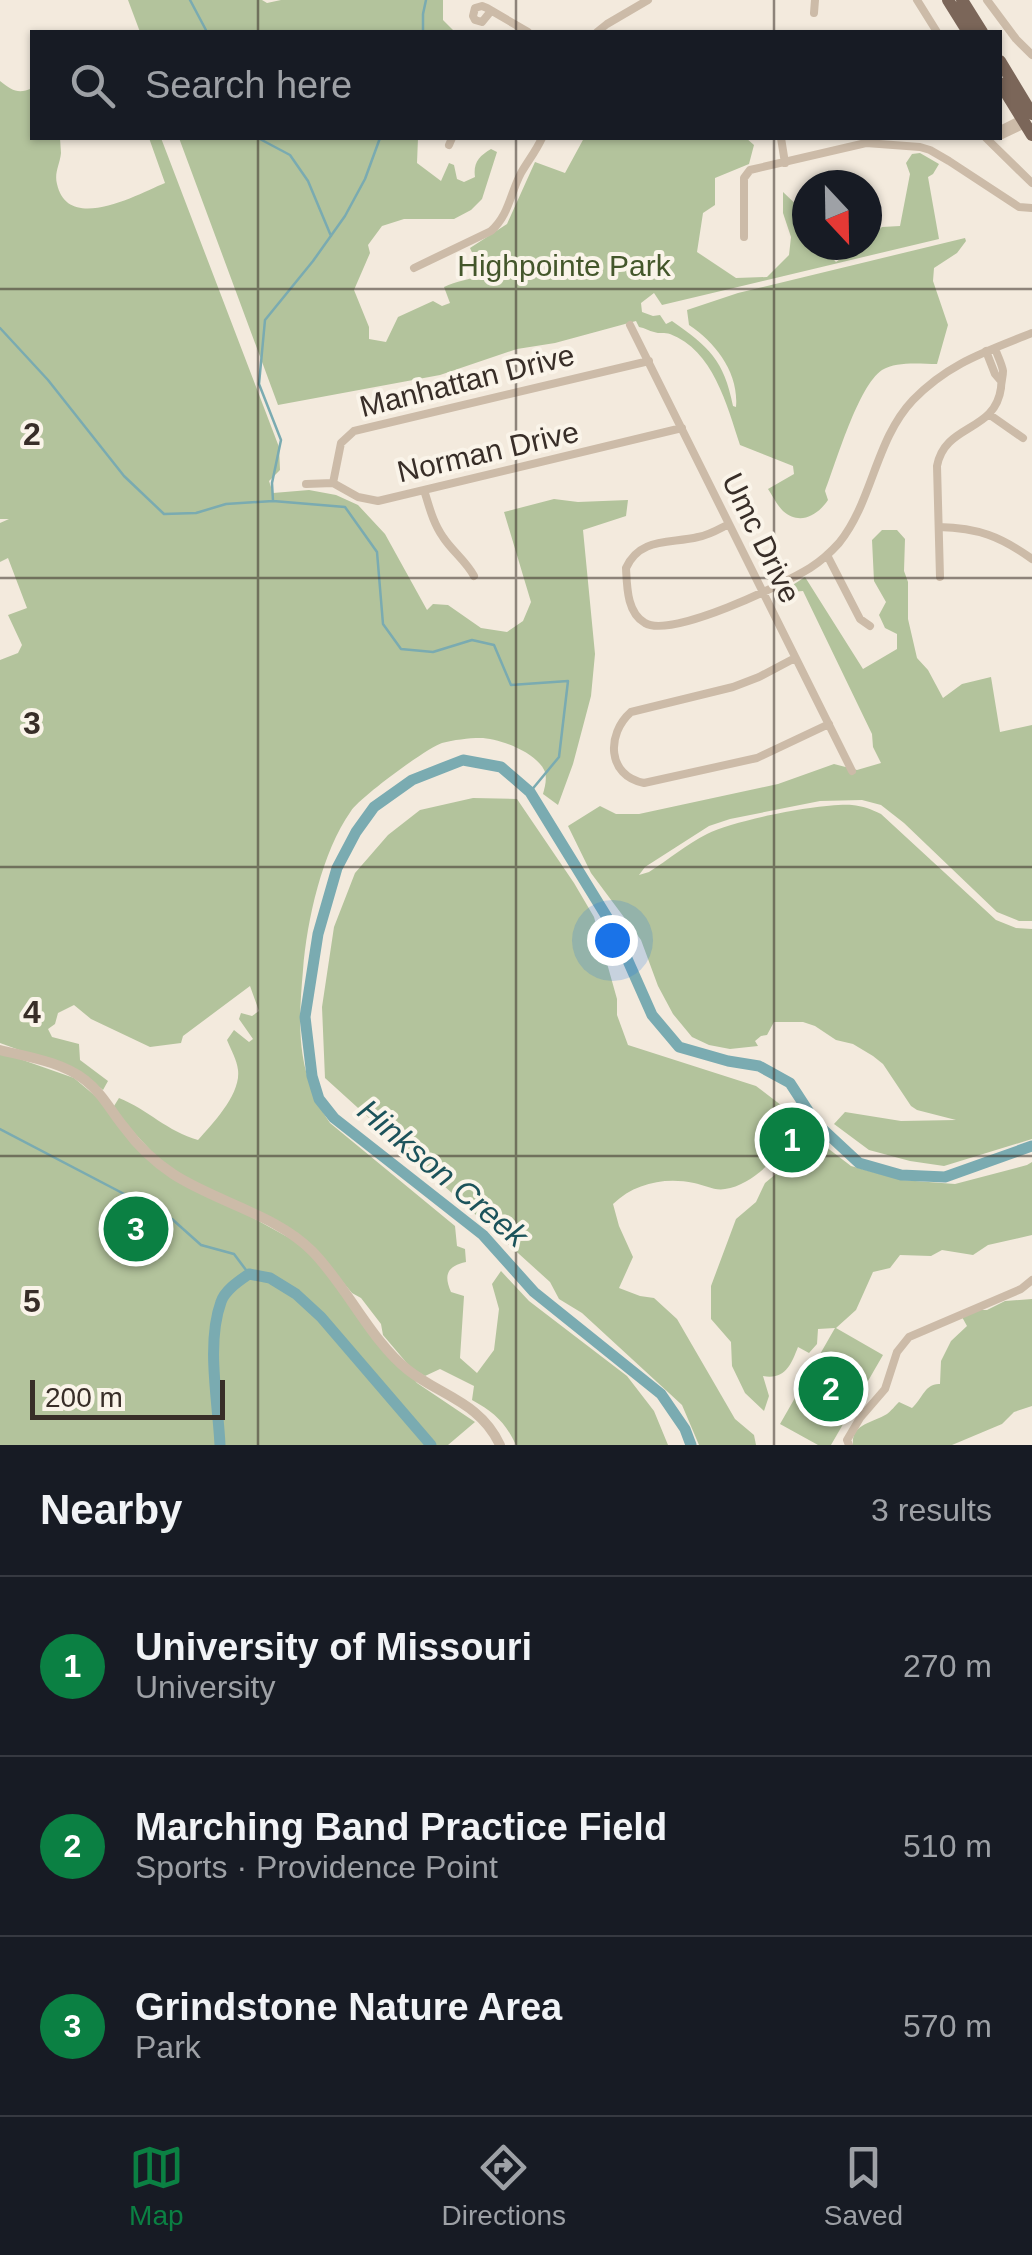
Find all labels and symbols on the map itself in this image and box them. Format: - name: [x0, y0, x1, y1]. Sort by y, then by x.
- north arrow: [792, 170, 882, 260]
- park label: Highpointe Park: [457, 249, 672, 282]
- street label: Manhattan Drive: [356, 338, 578, 423]
- street label: Norman Drive: [394, 415, 582, 488]
- text: 2: [23, 416, 41, 452]
- street label: Umc Drive: [716, 468, 807, 608]
- text: 3: [23, 705, 41, 741]
- your location: [587, 915, 638, 966]
- text: 4: [23, 994, 41, 1030]
- water label: Hinkson Creek: [351, 1092, 536, 1256]
- pin: 1: [760, 1102, 824, 1178]
- pin: 3: [104, 1192, 168, 1266]
- text: 5: [23, 1283, 41, 1319]
- pin: 2: [798, 1352, 864, 1426]
- scale bar: [30, 1375, 225, 1420]

